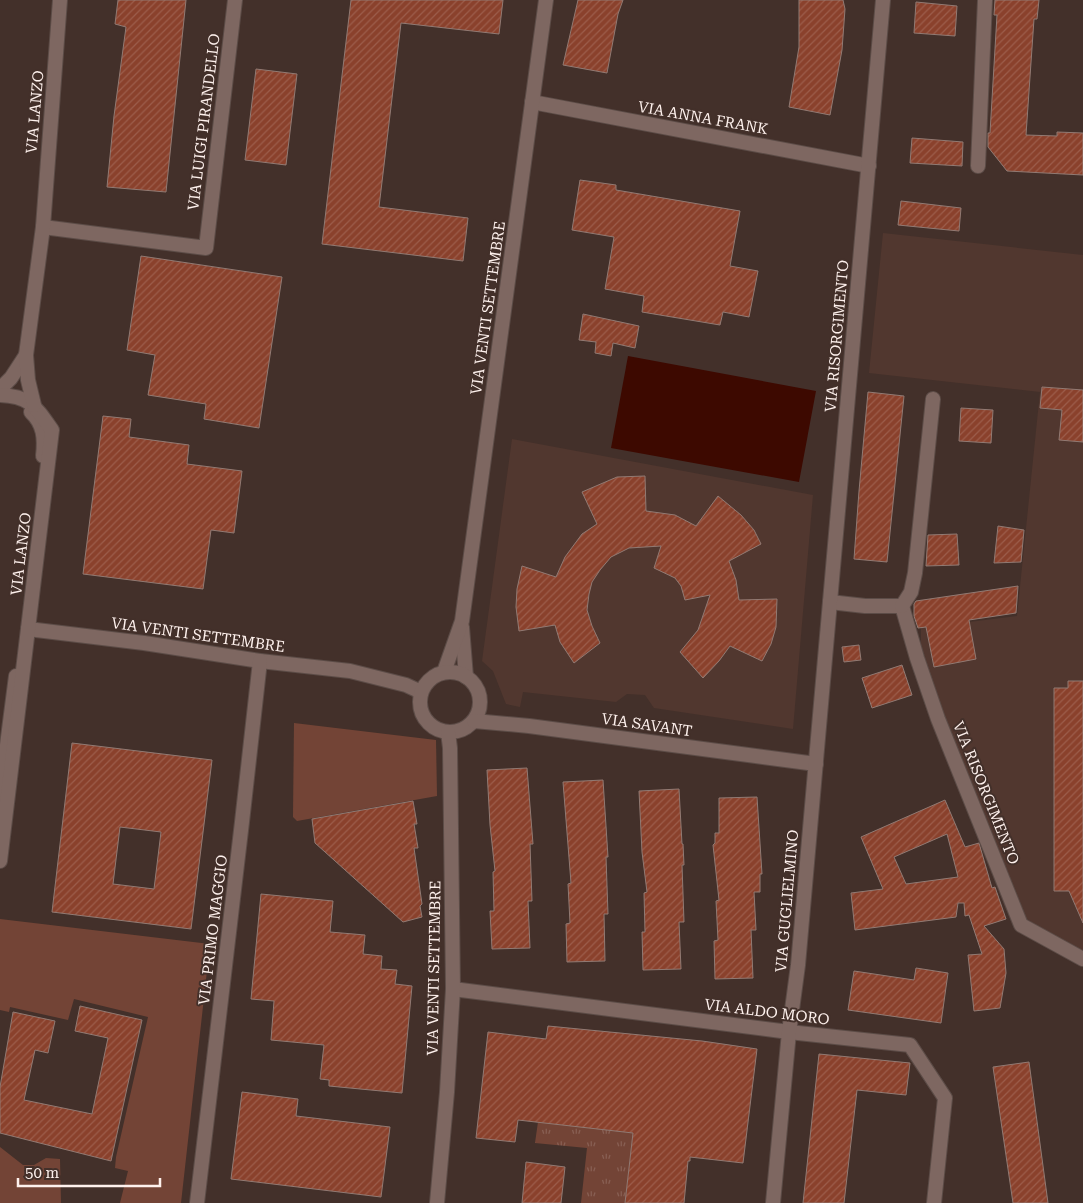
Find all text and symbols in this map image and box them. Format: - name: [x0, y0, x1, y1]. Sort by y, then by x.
- street label: VIA LUIGI PIRANDELLO: [184, 32, 224, 211]
- street label: VIA LANZO: [22, 70, 48, 154]
- street label: VIA ANNA FRANK: [636, 98, 770, 138]
- street label: VIA VENTI SETTEMBRE: [467, 220, 509, 396]
- street label: VIA RISORGIMENTO: [821, 259, 853, 413]
- street label: VIA LANZO: [7, 511, 35, 596]
- street label: VIA VENTI SETTEMBRE: [110, 614, 286, 656]
- street label: VIA SAVANT: [601, 710, 693, 740]
- street label: VIA RISORGIMENTO: [949, 719, 1023, 867]
- street label: VIA GUGLIELMINO: [772, 829, 802, 973]
- street label: VIA PRIMO MAGGIO: [195, 854, 231, 1006]
- street label: VIA VENTI SETTEMBRE: [423, 880, 445, 1056]
- street label: VIA ALDO MORO: [703, 995, 831, 1029]
- scale bar: [18, 1156, 160, 1188]
- text: 50 m: [25, 1164, 60, 1182]

